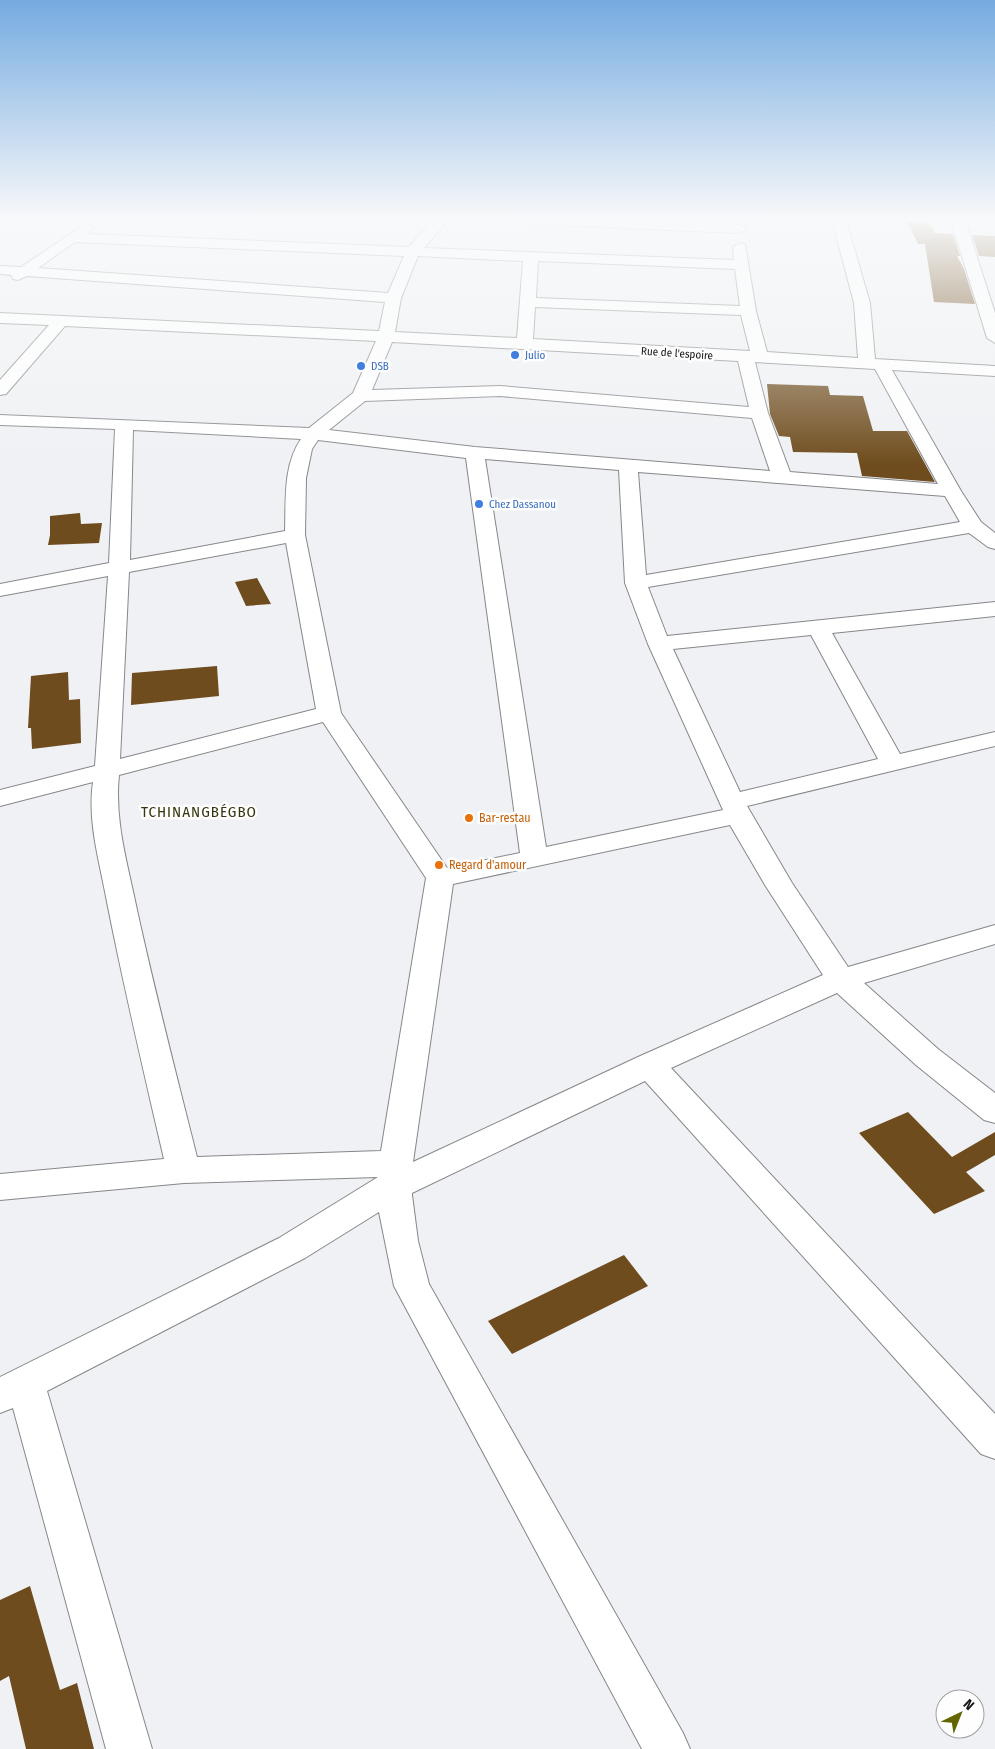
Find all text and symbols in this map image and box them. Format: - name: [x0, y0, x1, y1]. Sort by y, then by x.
- street label: Rue de l'espoire: [641, 345, 713, 362]
- marker: Julio: [509, 349, 521, 361]
- place label: Julio: [525, 349, 545, 362]
- marker: DSB: [355, 360, 367, 372]
- place label: DSB: [371, 360, 389, 373]
- marker: Chez Dassanou: [473, 498, 485, 510]
- place label: Chez Dassanou: [489, 498, 556, 511]
- district label: TCHINANGBÉGBO: [141, 803, 257, 821]
- place label: Bar-restau: [479, 811, 531, 825]
- marker: Bar-restau: [463, 812, 475, 824]
- place label: Regard d'amour: [449, 858, 527, 872]
- marker: Regard d'amour: [433, 859, 445, 871]
- north arrow: [935, 1689, 985, 1739]
- text: N: [960, 1696, 977, 1714]

